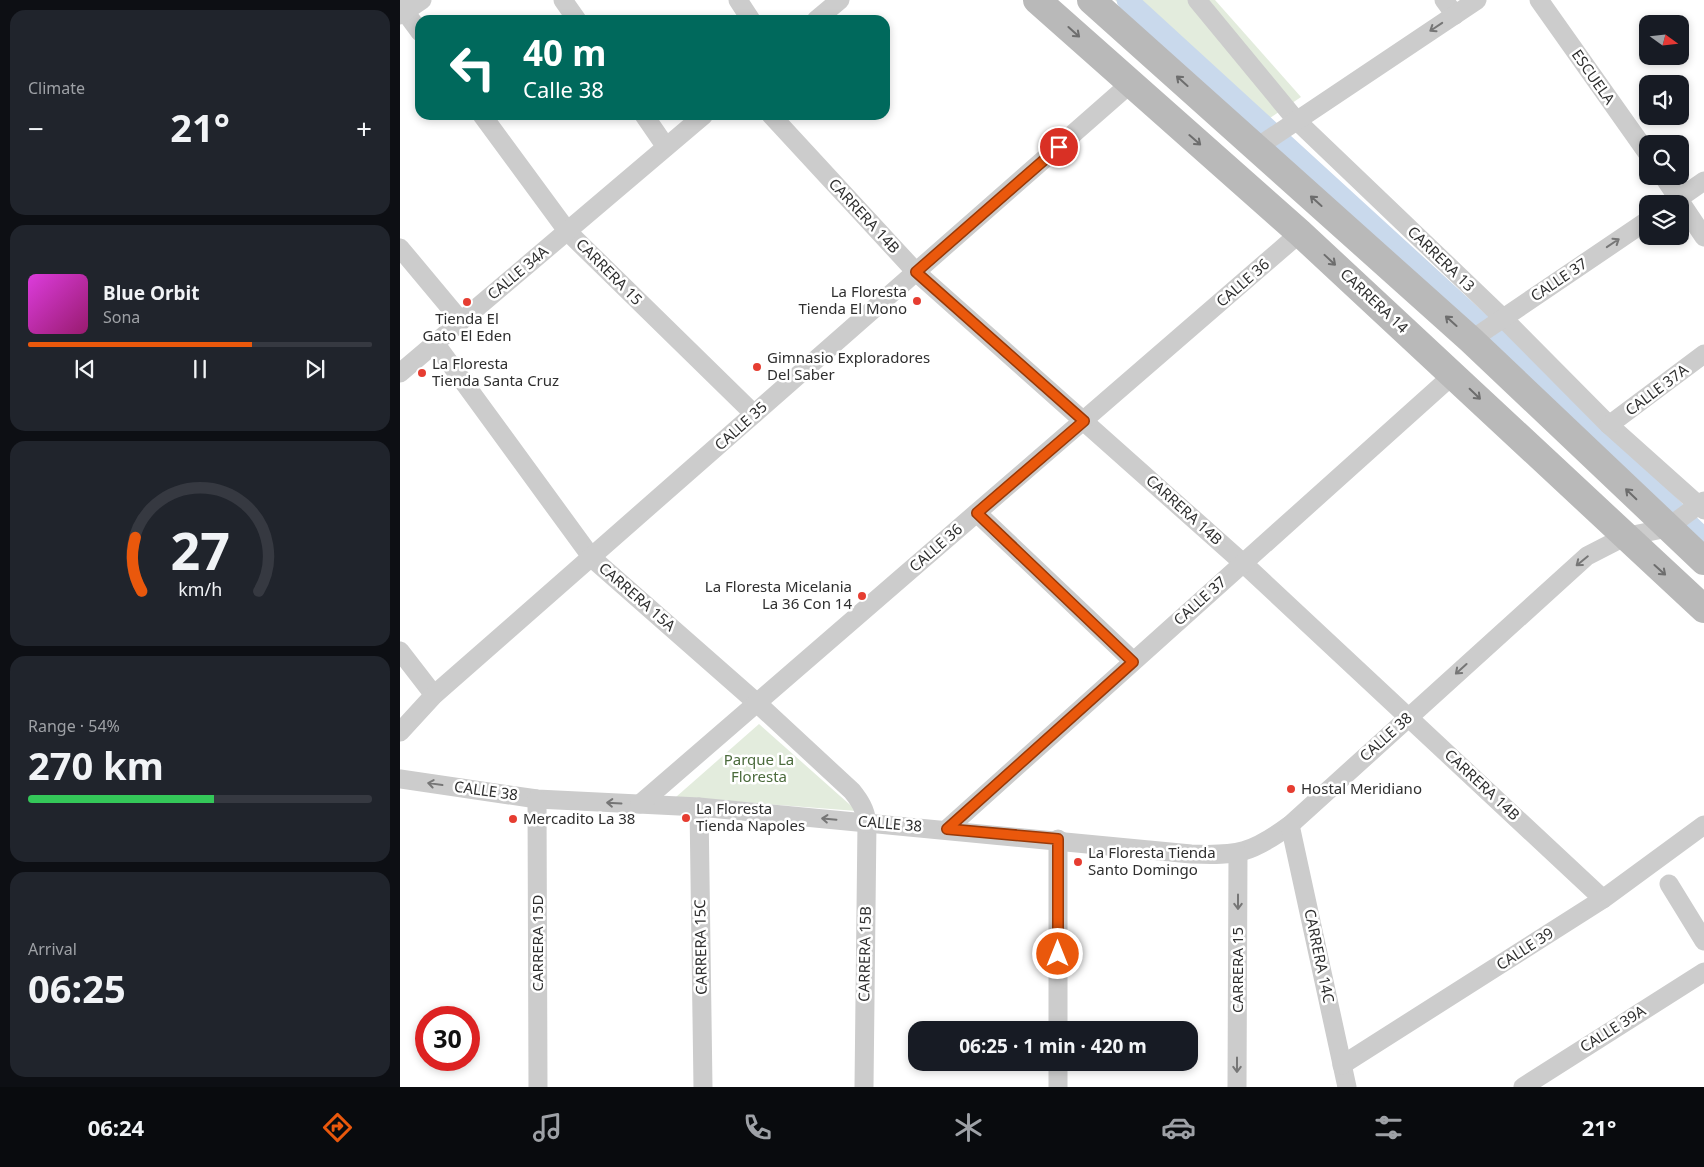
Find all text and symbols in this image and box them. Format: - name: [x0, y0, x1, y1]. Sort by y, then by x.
- north arrow: [1639, 15, 1689, 65]
- map controls: [1639, 15, 1689, 245]
- one-way arrow: [1430, 22, 1444, 32]
- one-way arrow: [1067, 27, 1080, 38]
- text: 40 m: [523, 29, 606, 76]
- icon: left: [440, 35, 505, 100]
- street label: ESCUELA: [1568, 45, 1620, 108]
- text: Calle 38: [523, 74, 604, 104]
- button: sound: [1639, 75, 1689, 125]
- one-way arrow: [1176, 76, 1189, 87]
- text: Climate: [28, 77, 85, 99]
- text: 21°: [170, 101, 230, 153]
- text: −: [28, 109, 44, 147]
- text: +: [356, 109, 372, 147]
- pin: [1038, 126, 1080, 168]
- icon: arrive: [1045, 133, 1073, 161]
- one-way arrow: [1189, 134, 1202, 146]
- button: search: [1639, 135, 1689, 185]
- street label: CARRERA 14B: [825, 173, 905, 257]
- button: layers: [1639, 195, 1689, 245]
- one-way arrow: [1310, 196, 1323, 207]
- street label: CARRERA 13: [1404, 221, 1480, 295]
- street label: CARRERA 15: [572, 234, 647, 309]
- one-way arrow: [1606, 238, 1620, 248]
- street label: CALLE 34A: [483, 241, 552, 304]
- street label: CALLE 37: [1526, 253, 1591, 305]
- street label: CALLE 36: [1212, 254, 1273, 311]
- one-way arrow: [1323, 254, 1336, 266]
- street label: CARRERA 14: [1336, 264, 1413, 337]
- text: Blue Orbit: [103, 280, 199, 306]
- place label: La Floresta Tienda El Mono: [798, 281, 907, 318]
- marker: La Floresta Tienda El Mono: [911, 295, 923, 307]
- marker: Tienda El Gato El Eden: [461, 296, 473, 308]
- text: Sona: [103, 306, 140, 328]
- place label: Tienda El Gato El Eden: [422, 308, 512, 345]
- one-way arrow: [1444, 315, 1457, 327]
- place label: Gimnasio Exploradores Del Saber: [767, 347, 930, 384]
- place label: La Floresta Tienda Santa Cruz: [432, 353, 559, 390]
- icon: previous: [71, 355, 99, 383]
- icon: pause: [186, 355, 214, 383]
- icon: next: [301, 355, 329, 383]
- street label: CALLE 37A: [1621, 359, 1692, 419]
- marker: Gimnasio Exploradores Del Saber: [751, 361, 763, 373]
- marker: La Floresta Tienda Santa Cruz: [416, 367, 428, 379]
- one-way arrow: [1469, 388, 1481, 400]
- street label: CALLE 35: [710, 396, 771, 454]
- street label: CARRERA 14B: [1142, 470, 1227, 549]
- one-way arrow: [1625, 488, 1638, 500]
- text: 27: [170, 514, 230, 585]
- street label: CALLE 36: [905, 519, 966, 576]
- one-way arrow: [1576, 555, 1589, 566]
- street label: CARRERA 15A: [595, 557, 681, 635]
- one-way arrow: [1654, 564, 1667, 576]
- street label: CALLE 37: [1169, 571, 1230, 629]
- place label: La Floresta Micelania La 36 Con 14: [705, 576, 852, 613]
- text: km/h: [178, 577, 222, 601]
- marker: La Floresta Micelania La 36 Con 14: [856, 590, 868, 602]
- one-way arrow: [1454, 663, 1467, 675]
- street label: CALLE 38: [1355, 707, 1416, 765]
- text: Range · 54%: [28, 715, 120, 737]
- text: 270 km: [28, 739, 164, 791]
- street label: CARRERA 14B: [1441, 744, 1525, 824]
- park label: Parque La Floresta: [724, 749, 794, 786]
- street label: CALLE 38: [453, 776, 519, 804]
- place label: Hostal Meridiano: [1301, 778, 1422, 798]
- one-way arrow: [428, 779, 444, 789]
- marker: Hostal Meridiano: [1285, 783, 1297, 795]
- one-way arrow: [607, 798, 623, 807]
- place label: La Floresta Tienda Napoles: [696, 798, 805, 835]
- place label: Mercadito La 38: [523, 808, 635, 828]
- street label: CALLE 38: [857, 810, 923, 836]
- marker: La Floresta Tienda Napoles: [680, 812, 692, 824]
- marker: Mercadito La 38: [507, 813, 519, 825]
- one-way arrow: [821, 814, 837, 823]
- place label: La Floresta Tienda Santo Domingo: [1088, 842, 1216, 879]
- marker: La Floresta Tienda Santo Domingo: [1072, 856, 1084, 868]
- street label: CARRERA 15D: [527, 894, 547, 992]
- one-way arrow: [1233, 894, 1243, 910]
- street label: CARRERA 15C: [689, 899, 711, 995]
- street label: CARRERA 15B: [853, 906, 875, 1002]
- street label: CARRERA 14C: [1300, 907, 1340, 1005]
- street label: CALLE 39: [1492, 922, 1557, 974]
- position arrow: [1031, 927, 1083, 979]
- street label: CARRERA 15: [1227, 927, 1247, 1013]
- text: Arrival: [28, 938, 77, 960]
- text: 06:25: [28, 962, 126, 1014]
- street label: CALLE 39A: [1576, 1000, 1649, 1056]
- speed limit sign: 30: [415, 1006, 480, 1071]
- text: 06:25 · 1 min · 420 m: [959, 1033, 1147, 1059]
- one-way arrow: [1232, 1056, 1242, 1073]
- icon: directions: [320, 1110, 355, 1145]
- icon: music: [530, 1110, 565, 1145]
- icon: phone: [740, 1110, 775, 1145]
- icon: climate: [951, 1110, 986, 1145]
- icon: car: [1161, 1110, 1196, 1145]
- icon: filters: [1371, 1110, 1406, 1145]
- text: 06:24: [88, 1112, 144, 1142]
- text: 21°: [1582, 1112, 1616, 1142]

